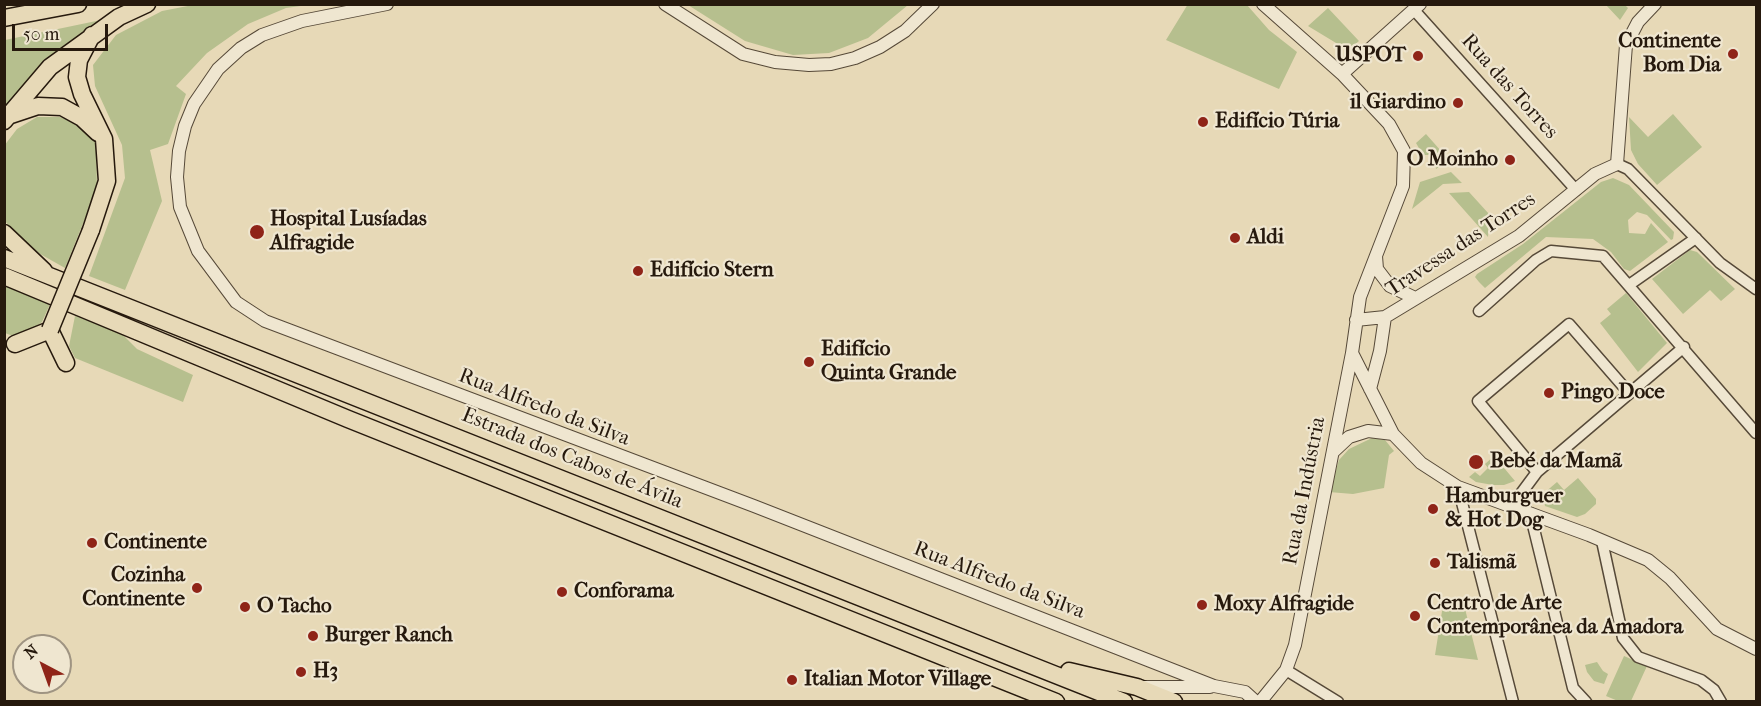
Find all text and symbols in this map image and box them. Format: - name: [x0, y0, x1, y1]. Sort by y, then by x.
- scale bar: [15, 12, 111, 50]
- text: 50 m: [23, 24, 59, 45]
- street label: Rua das Torres: [1455, 29, 1563, 145]
- place label: Continente Bom Dia: [1618, 29, 1721, 79]
- place label: USPOT: [1335, 43, 1406, 69]
- marker: Continente Bom Dia: [1726, 47, 1740, 61]
- marker: USPOT: [1411, 49, 1425, 63]
- place label: il Giardino: [1350, 90, 1446, 116]
- marker: il Giardino: [1451, 96, 1465, 110]
- place label: Edifício Túria: [1215, 109, 1339, 135]
- marker: Edifício Túria: [1196, 115, 1210, 129]
- place label: O Moinho: [1407, 147, 1498, 173]
- marker: O Moinho: [1503, 153, 1517, 167]
- street label: Travessa das Torres: [1382, 187, 1540, 303]
- place label: Hospital Lusíadas Alfragide: [270, 207, 427, 257]
- marker: Hospital Lusíadas Alfragide: [248, 223, 266, 241]
- place label: Aldi: [1247, 225, 1284, 251]
- marker: Aldi: [1228, 231, 1242, 245]
- place label: Edifício Stern: [650, 258, 774, 284]
- marker: Edifício Stern: [631, 264, 645, 278]
- place label: Edifício Quinta Grande: [821, 337, 956, 387]
- marker: Edifício Quinta Grande: [802, 355, 816, 369]
- street label: Rua Alfredo da Silva: [455, 364, 633, 452]
- place label: Pingo Doce: [1561, 380, 1665, 406]
- marker: Pingo Doce: [1542, 386, 1556, 400]
- street label: Estrada dos Cabos de Ávila: [458, 403, 686, 515]
- street label: Rua da Indústria: [1278, 415, 1332, 567]
- place label: Bebé da Mamã: [1490, 449, 1622, 475]
- marker: Bebé da Mamã: [1467, 453, 1485, 471]
- place label: Hamburguer & Hot Dog: [1445, 484, 1563, 534]
- marker: Hamburguer & Hot Dog: [1426, 502, 1440, 516]
- place label: Continente: [104, 530, 207, 556]
- marker: Continente: [85, 536, 99, 550]
- street label: Rua Alfredo da Silva: [910, 537, 1088, 625]
- place label: Talismã: [1447, 550, 1516, 576]
- marker: Talismã: [1428, 556, 1442, 570]
- place label: Cozinha Continente: [82, 563, 185, 613]
- place label: Conforama: [574, 579, 674, 605]
- marker: Cozinha Continente: [190, 581, 204, 595]
- marker: Conforama: [555, 585, 569, 599]
- place label: Centro de Arte Contemporânea da Amadora: [1427, 591, 1683, 641]
- place label: Moxy Alfragide: [1214, 592, 1354, 618]
- place label: O Tacho: [257, 594, 332, 620]
- marker: Moxy Alfragide: [1195, 598, 1209, 612]
- marker: O Tacho: [238, 600, 252, 614]
- marker: Centro de Arte Contemporânea da Amadora: [1408, 609, 1422, 623]
- place label: Burger Ranch: [325, 623, 453, 649]
- marker: Burger Ranch: [306, 629, 320, 643]
- north arrow: [12, 634, 72, 694]
- text: N: [20, 640, 42, 663]
- place label: H3: [313, 659, 338, 685]
- marker: H3: [294, 665, 308, 679]
- place label: Italian Motor Village: [804, 667, 991, 693]
- marker: Italian Motor Village: [785, 673, 799, 687]

